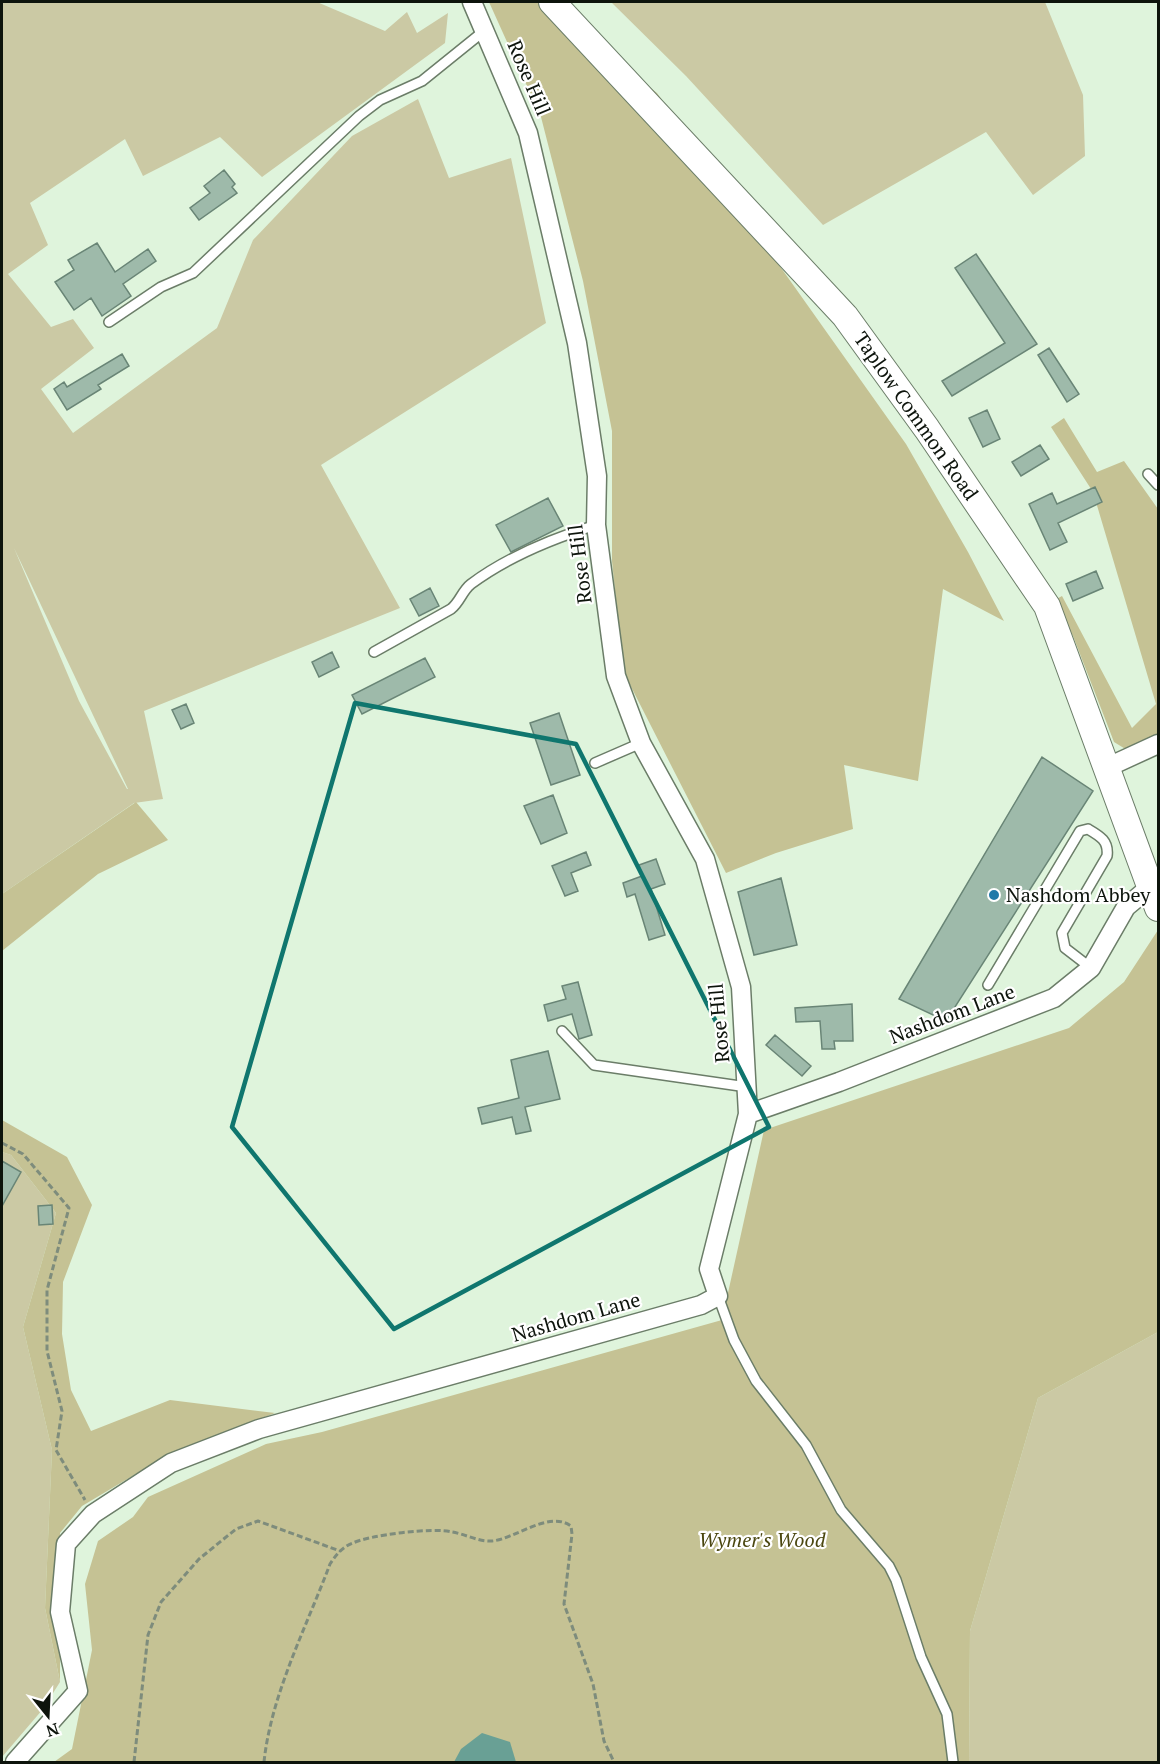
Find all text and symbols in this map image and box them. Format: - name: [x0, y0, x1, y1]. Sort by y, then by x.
- street label: Rose Hill: [501, 36, 557, 120]
- street label: Taplow Common Road: [848, 326, 985, 505]
- street label: Rose Hill: [561, 523, 598, 605]
- place label: Nashdom Abbey: [1006, 881, 1151, 908]
- marker: Nashdom Abbey: [987, 888, 1001, 902]
- street label: Nashdom Lane: [885, 977, 1018, 1050]
- street label: Rose Hill: [702, 982, 735, 1064]
- street label: Nashdom Lane: [508, 1285, 643, 1348]
- park label: Wymer's Wood: [699, 1526, 826, 1553]
- north arrow: [18, 1686, 78, 1746]
- text: N: [43, 1718, 62, 1743]

